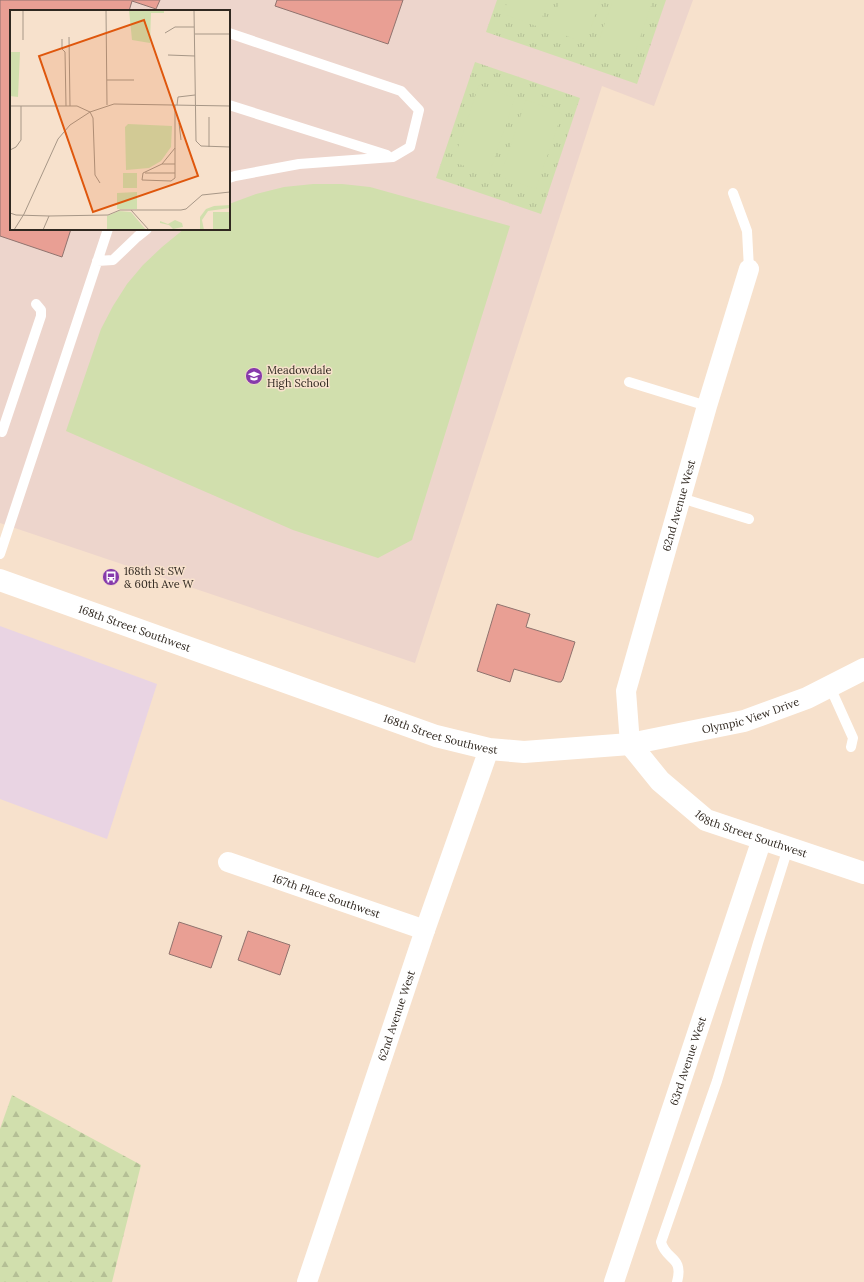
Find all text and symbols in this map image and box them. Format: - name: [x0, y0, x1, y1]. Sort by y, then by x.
- inset map: [10, 10, 230, 230]
- place label: Meadowdale High School: [267, 363, 331, 390]
- school or university icon: Meadowdale High School: [244, 366, 264, 386]
- street label: 62nd Avenue West: [659, 457, 699, 553]
- place label: 168th St SW & 60th Ave W: [124, 564, 194, 591]
- bus stop icon: 168th St SW & 60th Ave W: [101, 567, 121, 587]
- street label: 168th Street Southwest: [76, 602, 194, 655]
- street label: Olympic View Drive: [701, 694, 801, 736]
- street label: 168th Street Southwest: [382, 711, 499, 757]
- street label: 168th Street Southwest: [692, 807, 810, 861]
- street label: 167th Place Southwest: [271, 871, 383, 921]
- street label: 62nd Avenue West: [375, 968, 418, 1063]
- street label: 63rd Avenue West: [666, 1014, 709, 1107]

